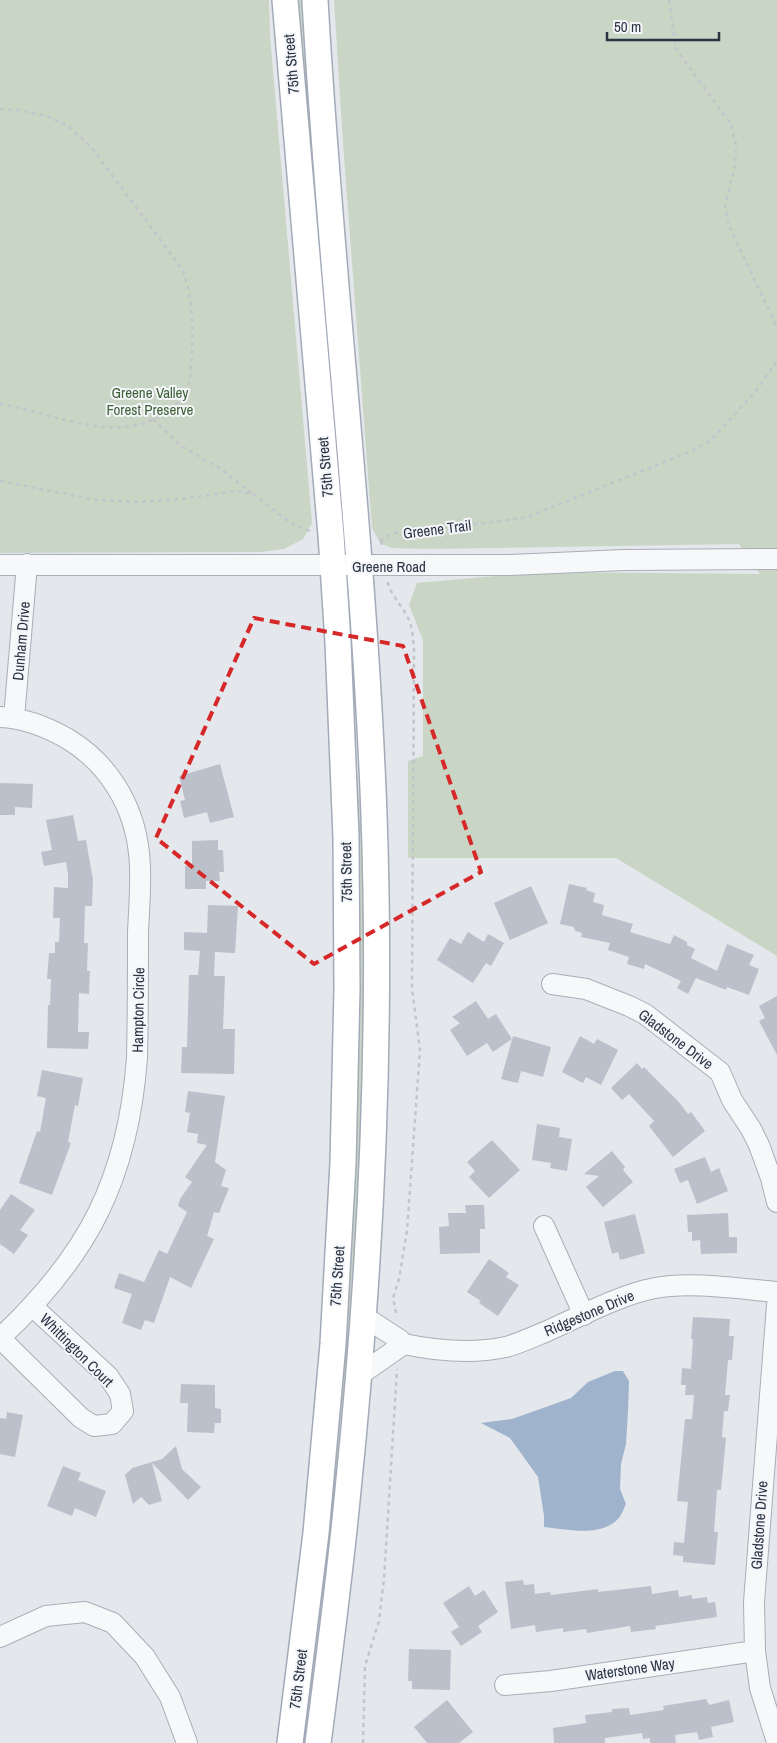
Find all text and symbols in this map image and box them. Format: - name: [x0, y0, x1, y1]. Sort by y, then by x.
- scale bar: [607, 10, 720, 42]
- text: 50 m: [614, 16, 641, 37]
- street label: 75th Street: [278, 33, 304, 95]
- park label: Greene Valley Forest Preserve: [107, 382, 194, 420]
- street label: 75th Street: [312, 436, 338, 498]
- street label: Greene Trail: [402, 514, 472, 544]
- street label: Greene Road: [352, 556, 426, 577]
- street label: Dunham Drive: [7, 600, 35, 681]
- street label: 75th Street: [335, 841, 357, 902]
- street label: Hampton Circle: [127, 967, 149, 1053]
- street label: Gladstone Drive: [634, 1004, 718, 1074]
- street label: 75th Street: [324, 1245, 350, 1307]
- street label: Ridgestone Drive: [541, 1285, 637, 1341]
- street label: Whittington Court: [35, 1308, 119, 1392]
- street label: Gladstone Drive: [745, 1480, 773, 1570]
- street label: 75th Street: [284, 1647, 312, 1710]
- street label: Waterstone Way: [584, 1652, 677, 1686]

